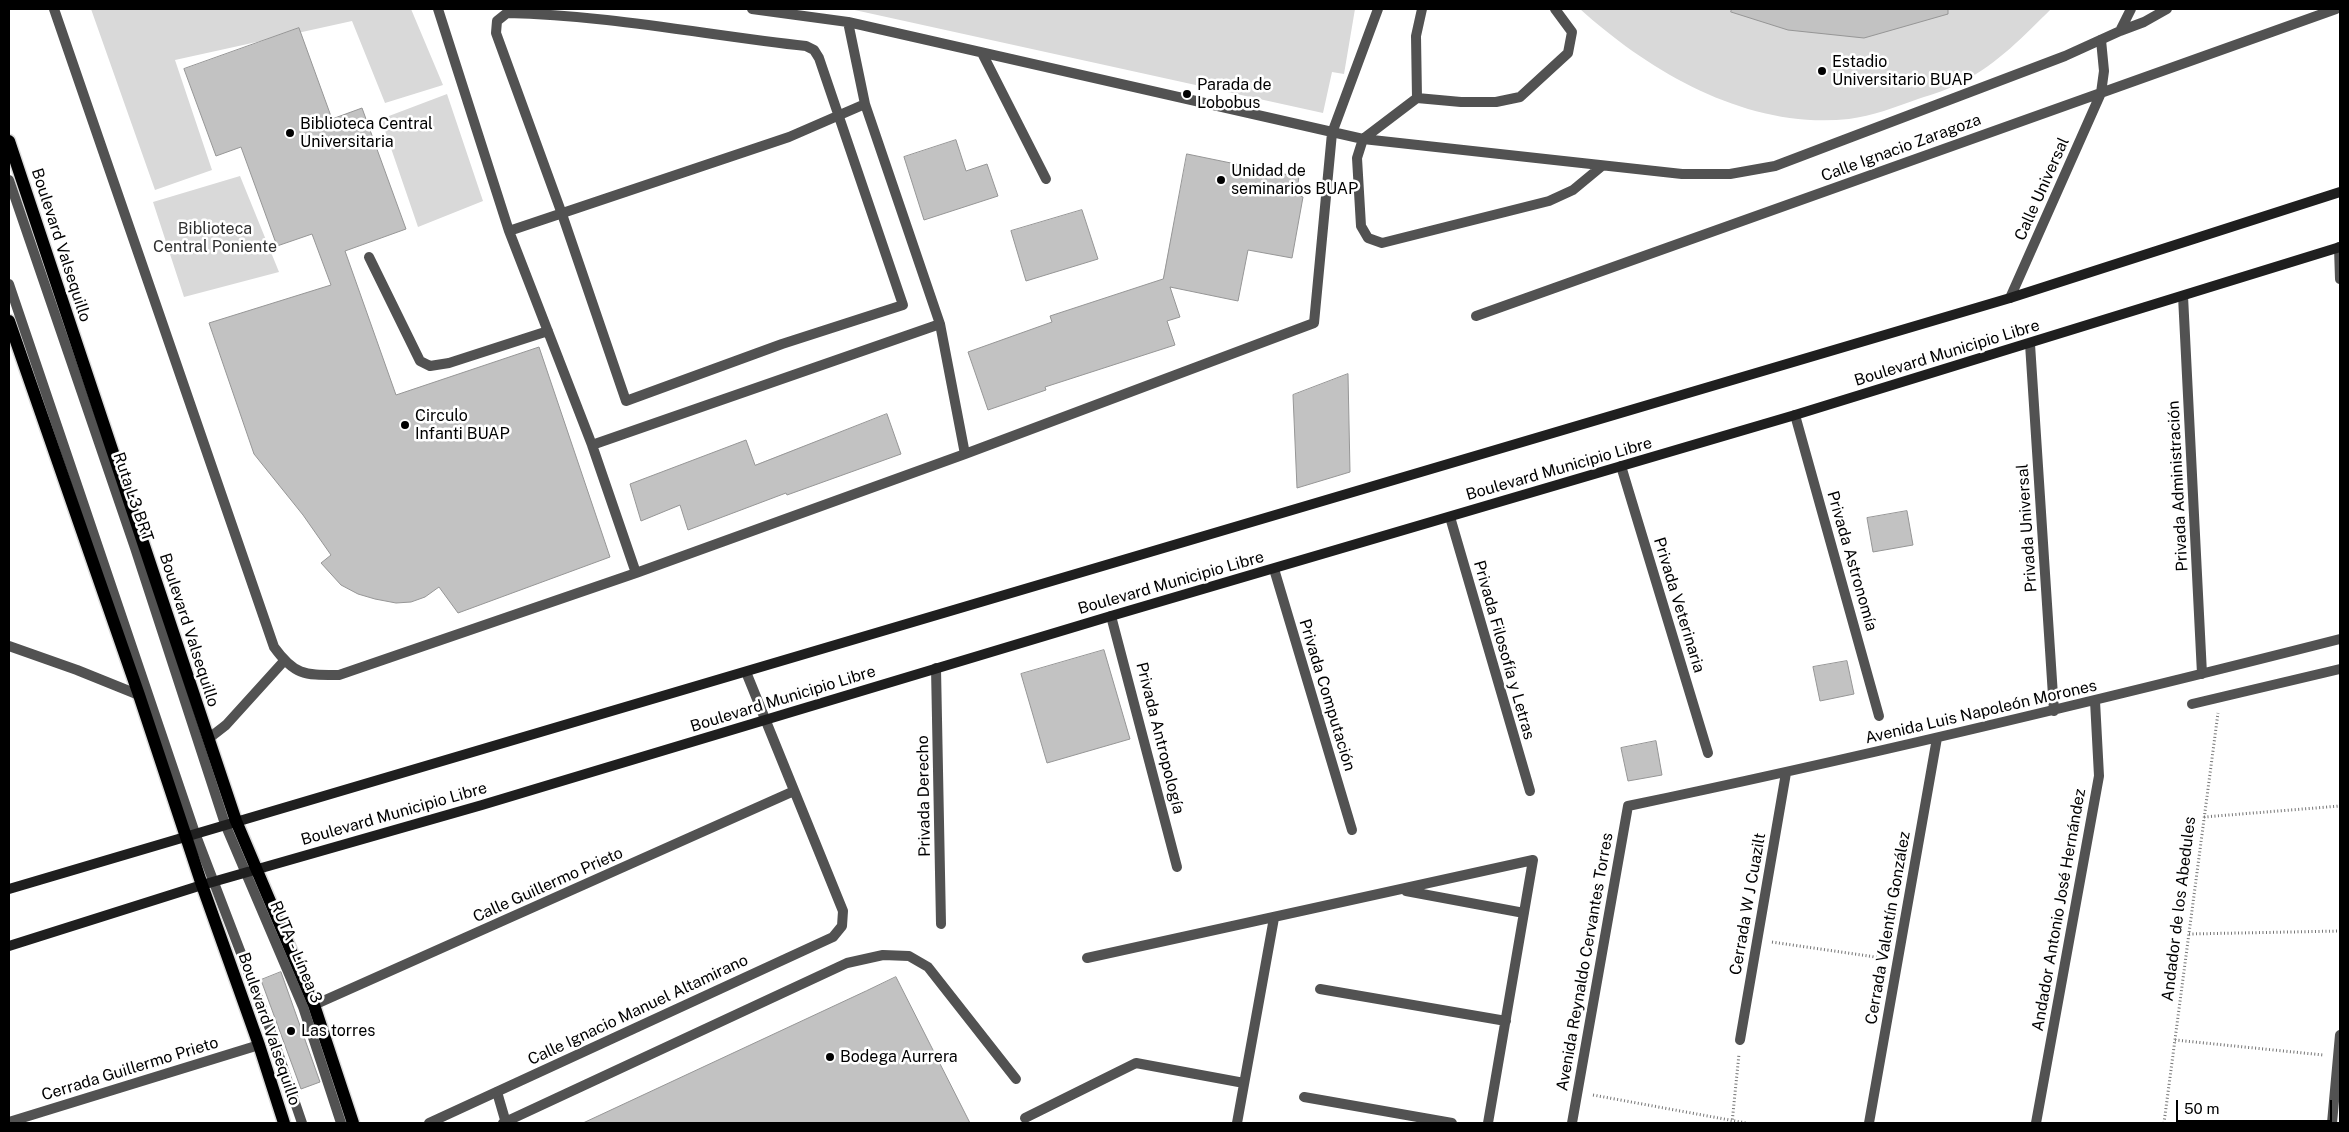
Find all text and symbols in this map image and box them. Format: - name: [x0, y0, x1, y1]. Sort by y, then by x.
- place label: Estadio Universitario BUAP: [1832, 52, 1973, 90]
- marker: Estadio Universitario BUAP: [1816, 65, 1828, 77]
- place label: Parada de Lobobus: [1197, 75, 1272, 113]
- marker: Parada de Lobobus: [1181, 88, 1193, 100]
- street label: Calle Ignacio Zaragoza: [1818, 110, 1984, 186]
- place label: Biblioteca Central Universitaria: [300, 114, 433, 152]
- marker: Biblioteca Central Universitaria: [284, 127, 296, 139]
- street label: Calle Universal: [2011, 134, 2073, 244]
- place label: Unidad de seminarios BUAP: [1231, 161, 1358, 199]
- street label: Boulevard Valsequillo: [27, 166, 95, 324]
- marker: Unidad de seminarios BUAP: [1215, 174, 1227, 186]
- park label: Biblioteca Central Poniente: [153, 219, 277, 257]
- street label: Boulevard Municipio Libre: [1852, 316, 2042, 390]
- street label: Privada Administración: [2164, 400, 2192, 572]
- place label: Circulo Infanti BUAP: [415, 406, 510, 444]
- marker: Circulo Infanti BUAP: [399, 419, 411, 431]
- street label: Boulevard Municipio Libre: [1464, 433, 1654, 505]
- street label: Ruta L3 BRT: [109, 450, 157, 544]
- street label: Privada Universal: [2013, 463, 2041, 593]
- street label: Privada Astronomía: [1823, 489, 1881, 633]
- street label: Privada Veterinaria: [1649, 535, 1709, 675]
- street label: Boulevard Municipio Libre: [1076, 547, 1266, 619]
- street label: Boulevard Valsequillo: [155, 551, 223, 709]
- street label: Privada Filosofía y Letras: [1469, 558, 1539, 742]
- street label: Privada Computación: [1295, 617, 1359, 773]
- street label: Privada Antropología: [1132, 660, 1188, 816]
- street label: Boulevard Municipio Libre: [688, 662, 878, 736]
- street label: Avenida Luis Napoleón Morones: [1863, 676, 2099, 748]
- street label: Privada Derecho: [913, 735, 935, 857]
- street label: Boulevard Municipio Libre: [299, 778, 489, 850]
- street label: Andador Antonio José Hernández: [2028, 787, 2090, 1033]
- street label: Andador de los Abedules: [2158, 815, 2200, 1003]
- street label: Cerrada Valentín González: [1862, 830, 1914, 1026]
- street label: Avenida Reynaldo Cervantes Torres: [1553, 831, 1617, 1093]
- street label: Cerrada W J Cuazilt: [1726, 831, 1770, 977]
- street label: Calle Guillermo Prieto: [470, 843, 626, 927]
- street label: RUTA - Línea 3: [266, 898, 326, 1006]
- street label: Boulevard Valsequillo: [234, 950, 304, 1108]
- street label: Calle Ignacio Manuel Altamirano: [525, 950, 751, 1070]
- place label: Las torres: [301, 1021, 375, 1041]
- marker: Las torres: [285, 1025, 297, 1037]
- street label: Cerrada Guillermo Prieto: [39, 1033, 221, 1105]
- place label: Bodega Aurrera: [840, 1047, 958, 1067]
- marker: Bodega Aurrera: [824, 1051, 836, 1063]
- scale bar: [2179, 1090, 2335, 1122]
- text: 50 m: [2184, 1100, 2219, 1117]

